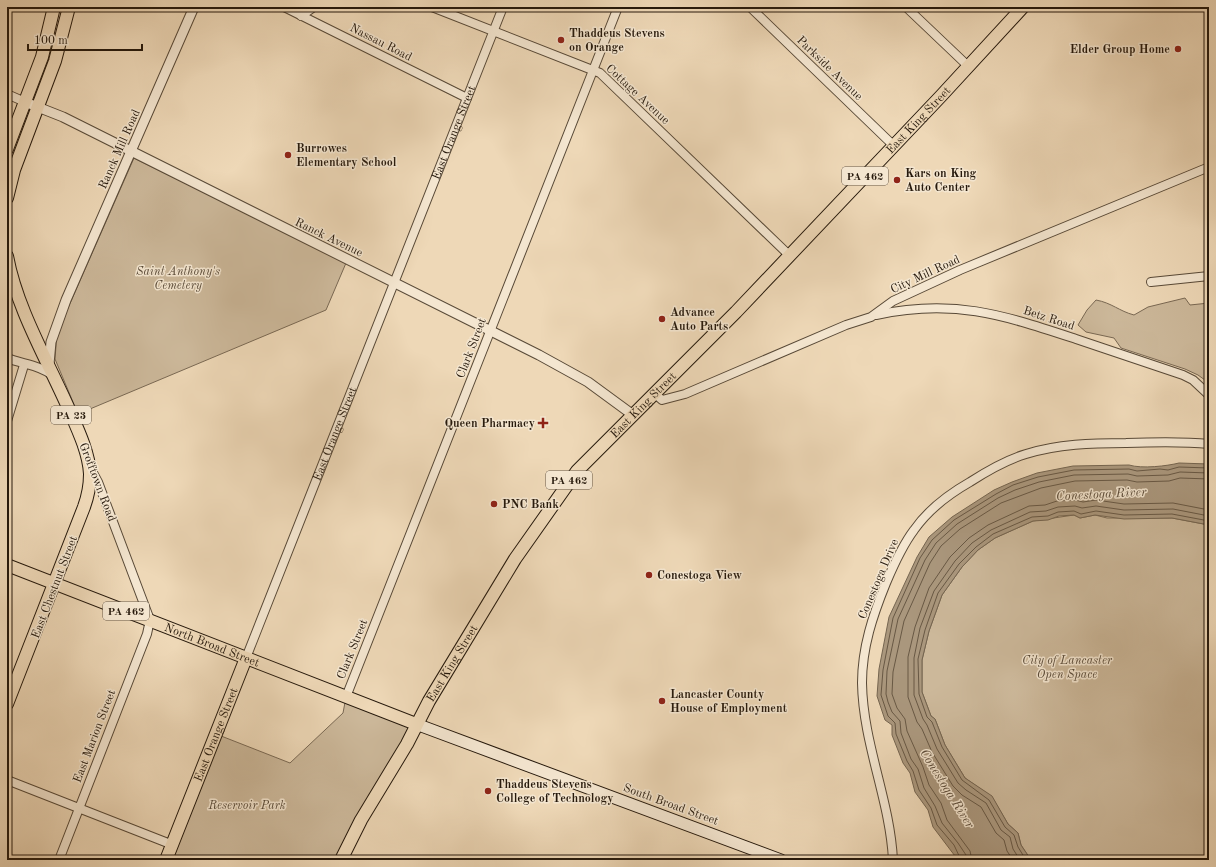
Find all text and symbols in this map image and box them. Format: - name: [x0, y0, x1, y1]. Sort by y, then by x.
- street label: Nassau Road: [348, 22, 414, 64]
- scale bar: [28, 26, 142, 52]
- place label: Thaddeus Stevens on Orange: [569, 28, 665, 54]
- street label: Parkside Avenue: [794, 34, 865, 103]
- text: 100 m: [34, 35, 68, 47]
- marker: Thaddeus Stevens on Orange: [556, 35, 566, 45]
- place label: Elder Group Home: [1070, 44, 1170, 56]
- marker: Elder Group Home: [1173, 44, 1183, 54]
- street label: Cottage Avenue: [603, 62, 672, 127]
- street label: East Orange Street: [430, 84, 478, 182]
- street label: East King Street: [884, 85, 953, 157]
- street label: Ranck Mill Road: [97, 108, 143, 191]
- place label: Burrowes Elementary School: [296, 143, 397, 169]
- marker: Burrowes Elementary School: [283, 150, 293, 160]
- road number: PA 462: [842, 167, 888, 185]
- place label: Kars on King Auto Center: [905, 168, 977, 194]
- marker: Kars on King Auto Center: [892, 175, 902, 185]
- street label: Ranck Avenue: [293, 216, 365, 260]
- street label: City Mill Road: [889, 254, 962, 296]
- park label: Saint Anthony's Cemetery: [136, 266, 220, 292]
- street label: Betz Road: [1021, 305, 1076, 333]
- place label: Advance Auto Parts: [670, 307, 728, 333]
- marker: Advance Auto Parts: [657, 314, 667, 324]
- street label: Clark Street: [455, 317, 489, 380]
- street label: East King Street: [609, 370, 679, 441]
- street label: East Orange Street: [311, 385, 359, 483]
- road number: PA 23: [51, 406, 91, 424]
- place label: Queen Pharmacy: [444, 418, 535, 430]
- marker: Queen Pharmacy: [538, 418, 548, 428]
- street label: Grofftown Road: [77, 441, 118, 523]
- road number: PA 462: [546, 471, 592, 489]
- water label: Conestoga River: [1055, 486, 1147, 503]
- marker: PNC Bank: [489, 499, 499, 509]
- place label: PNC Bank: [502, 499, 559, 511]
- street label: East Chestnut Street: [30, 534, 80, 640]
- street label: Conestoga Drive: [857, 537, 901, 621]
- marker: Conestoga View: [644, 570, 654, 580]
- place label: Conestoga View: [657, 570, 743, 582]
- road number: PA 462: [103, 602, 149, 620]
- street label: Clark Street: [335, 618, 370, 681]
- street label: North Broad Street: [163, 622, 261, 670]
- street label: East King Street: [425, 623, 481, 704]
- park label: City of Lancaster Open Space: [1022, 655, 1113, 681]
- street label: East Orange Street: [193, 686, 241, 784]
- street label: East Marion Street: [72, 688, 118, 785]
- place label: Lancaster County House of Employment: [670, 689, 788, 715]
- marker: Lancaster County House of Employment: [657, 696, 667, 706]
- water label: Conestoga River: [917, 747, 976, 831]
- place label: Thaddeus Stevens College of Technology: [496, 779, 614, 805]
- street label: South Broad Street: [621, 782, 720, 828]
- marker: Thaddeus Stevens College of Technology: [483, 786, 493, 796]
- park label: Reservoir Park: [207, 800, 286, 812]

